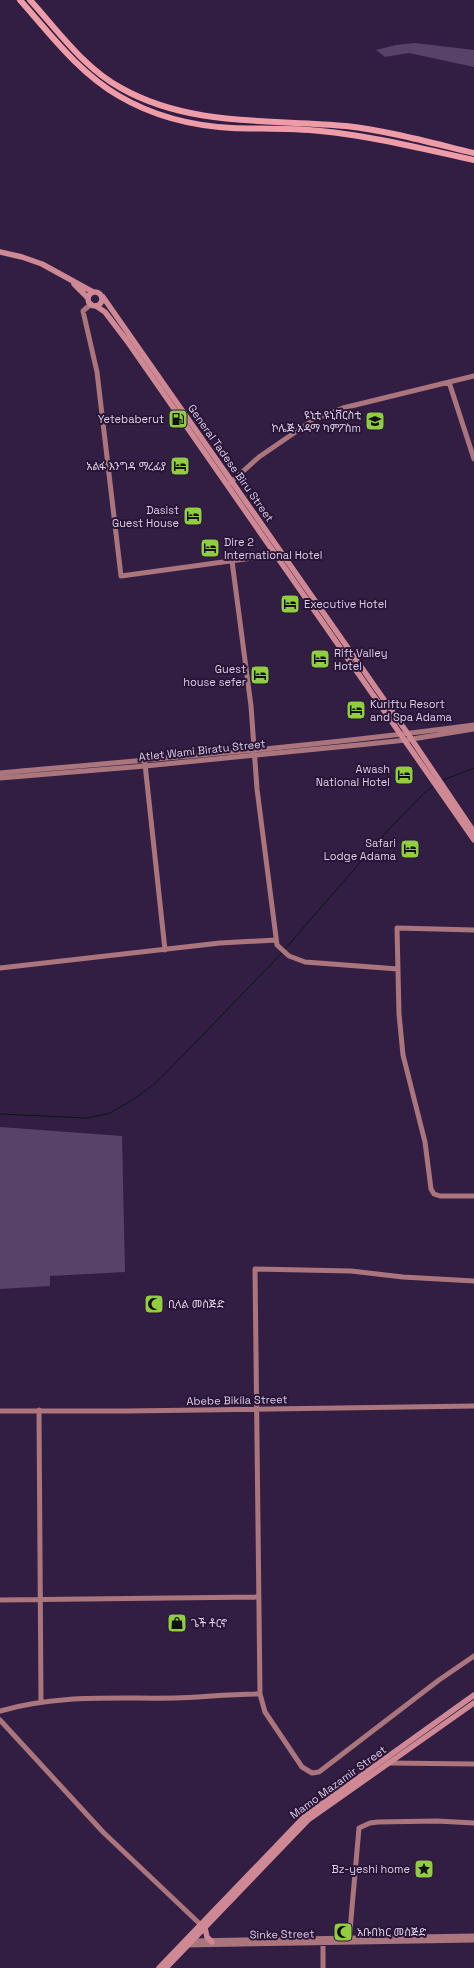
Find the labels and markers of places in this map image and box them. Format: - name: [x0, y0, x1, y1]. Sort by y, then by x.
- fuel station icon: Yetebaberut: [167, 408, 189, 430]
- place label: ዩኒቲ ዩኒቨርስቲ ኮሌጅ አዳማ ካምፖስm: [271, 408, 361, 435]
- school or university icon: ዩኒቲ ዩኒቨርስቲ ኮሌጅ አዳማ ካምፖስm: [364, 410, 386, 432]
- place label: Yetebaberut: [98, 412, 164, 426]
- hotel icon: አልፋ እንግዳ ማረፊያ: [169, 455, 191, 477]
- place label: አልፋ እንግዳ ማረፊያ: [86, 459, 166, 473]
- place label: Dasist Guest House: [112, 503, 179, 530]
- hotel icon: Dasist Guest House: [182, 505, 204, 527]
- place label: Dire 2 International Hotel: [224, 535, 323, 562]
- hotel icon: Dire 2 International Hotel: [199, 537, 221, 559]
- hotel icon: Executive Hotel: [279, 593, 301, 615]
- place label: Executive Hotel: [304, 597, 387, 611]
- place label: Rift Valley Hotel: [334, 646, 387, 673]
- hotel icon: Rift Valley Hotel: [309, 648, 331, 670]
- place label: Guest house sefer: [183, 662, 246, 689]
- hotel icon: Guest house sefer: [249, 664, 271, 686]
- place label: Kuriftu Resort and Spa Adama: [370, 697, 453, 724]
- hotel icon: Kuriftu Resort and Spa Adama: [345, 699, 367, 721]
- place label: Awash National Hotel: [316, 762, 390, 789]
- hotel icon: Awash National Hotel: [393, 764, 415, 786]
- place label: Safari Lodge Adama: [324, 836, 397, 863]
- hotel icon: Safari Lodge Adama: [399, 838, 421, 860]
- mosque icon: ቢላል መስጅድ: [143, 1293, 165, 1315]
- place label: ቢላል መስጅድ: [168, 1297, 225, 1311]
- shop icon: ጌች ቶርኖ: [166, 1612, 188, 1634]
- place label: ጌች ቶርኖ: [191, 1616, 228, 1630]
- place icon: Bz-yeshi home: [413, 1858, 435, 1880]
- place label: Bz-yeshi home: [331, 1862, 410, 1876]
- mosque icon: አቡበክር መስጅድ: [332, 1921, 354, 1943]
- place label: አቡበክር መስጅድ: [357, 1925, 427, 1939]

